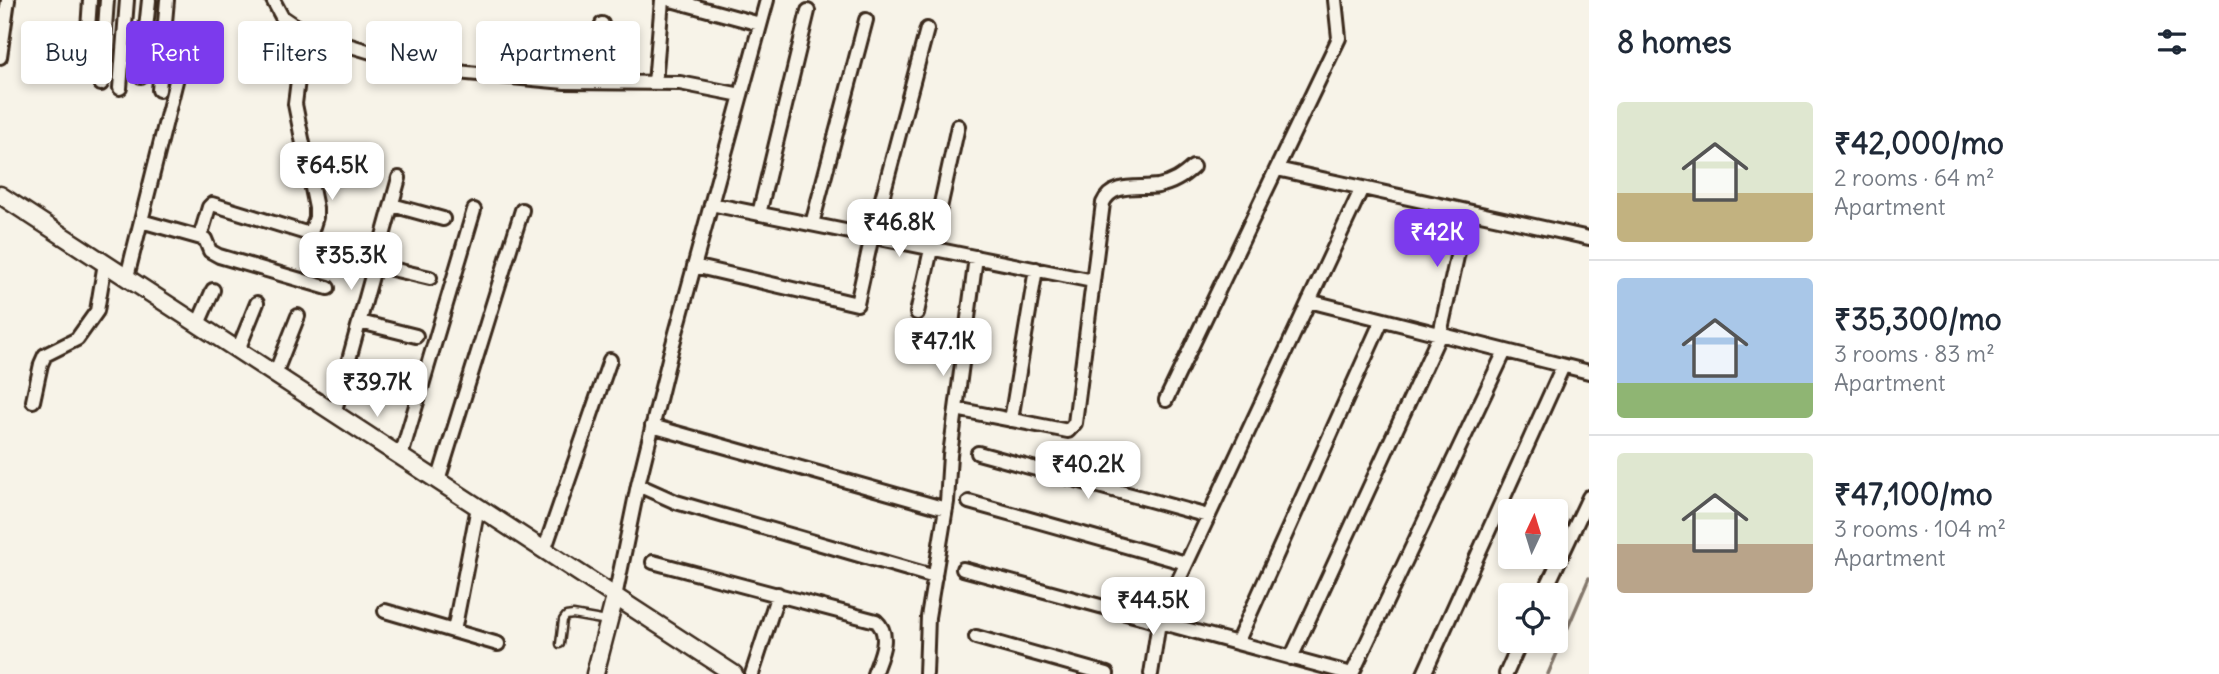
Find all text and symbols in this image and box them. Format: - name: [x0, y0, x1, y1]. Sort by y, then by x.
- chip: Buy: [21, 21, 112, 84]
- chip: Rent: [126, 21, 224, 84]
- chip: Filters: [238, 21, 352, 84]
- chip: New: [366, 21, 462, 84]
- chip: Apartment: [476, 21, 640, 84]
- text: 8 homes: [1617, 23, 1732, 61]
- icon: filters: [2153, 23, 2191, 61]
- text: ₹42,000/mo: [1834, 124, 2004, 162]
- icon: home: [1673, 130, 1757, 214]
- pin: ₹64.5K: [275, 142, 389, 202]
- text: ₹64.5K: [296, 150, 368, 179]
- text: 2 rooms · 64 m²: [1834, 163, 1995, 192]
- text: Apartment: [1834, 192, 1946, 221]
- pin: ₹46.8K: [842, 200, 956, 259]
- text: ₹46.8K: [863, 207, 935, 236]
- pin: ₹42K: [1396, 210, 1478, 269]
- text: ₹42K: [1410, 217, 1464, 246]
- pin: ₹35.3K: [294, 232, 408, 292]
- text: ₹35.3K: [315, 240, 387, 269]
- text: ₹35,300/mo: [1834, 300, 2002, 338]
- icon: home: [1673, 306, 1757, 390]
- pin: ₹47.1K: [886, 318, 1000, 378]
- text: ₹47.1K: [911, 326, 975, 355]
- text: 3 rooms · 83 m²: [1834, 339, 1995, 368]
- pin: ₹39.7K: [320, 360, 434, 419]
- text: ₹39.7K: [342, 367, 412, 396]
- text: Apartment: [1834, 368, 1946, 397]
- pin: ₹40.2K: [1031, 442, 1145, 501]
- text: ₹40.2K: [1051, 449, 1125, 478]
- text: ₹47,100/mo: [1834, 475, 1993, 513]
- icon: home: [1673, 481, 1757, 565]
- north arrow: [1498, 499, 1568, 569]
- map controls: [1498, 499, 1568, 653]
- text: 3 rooms · 104 m²: [1834, 514, 2006, 543]
- text: Apartment: [1834, 543, 1946, 572]
- pin: ₹44.5K: [1096, 578, 1210, 637]
- button: locate: [1498, 583, 1568, 653]
- text: ₹44.5K: [1117, 585, 1189, 614]

